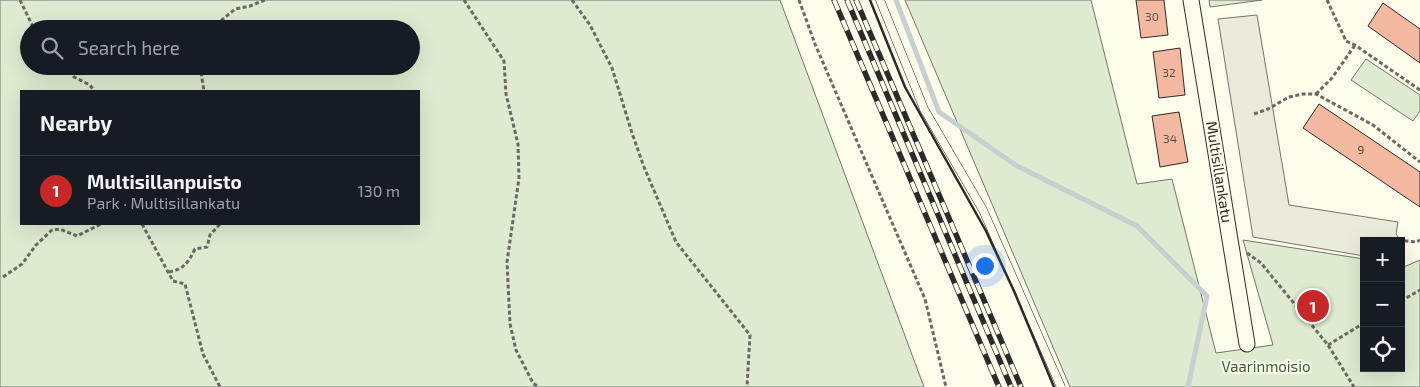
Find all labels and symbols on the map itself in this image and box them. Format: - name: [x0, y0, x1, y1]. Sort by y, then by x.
- house number: 30: [1145, 9, 1159, 23]
- house number: 32: [1162, 65, 1176, 79]
- street label: Multisillankatu: [1203, 120, 1237, 224]
- house number: 34: [1163, 131, 1177, 145]
- house number: 9: [1358, 142, 1365, 156]
- your location: [972, 253, 998, 279]
- pin: 1: [1297, 287, 1329, 325]
- park label: Vaarinmoisio: [1222, 357, 1310, 375]

